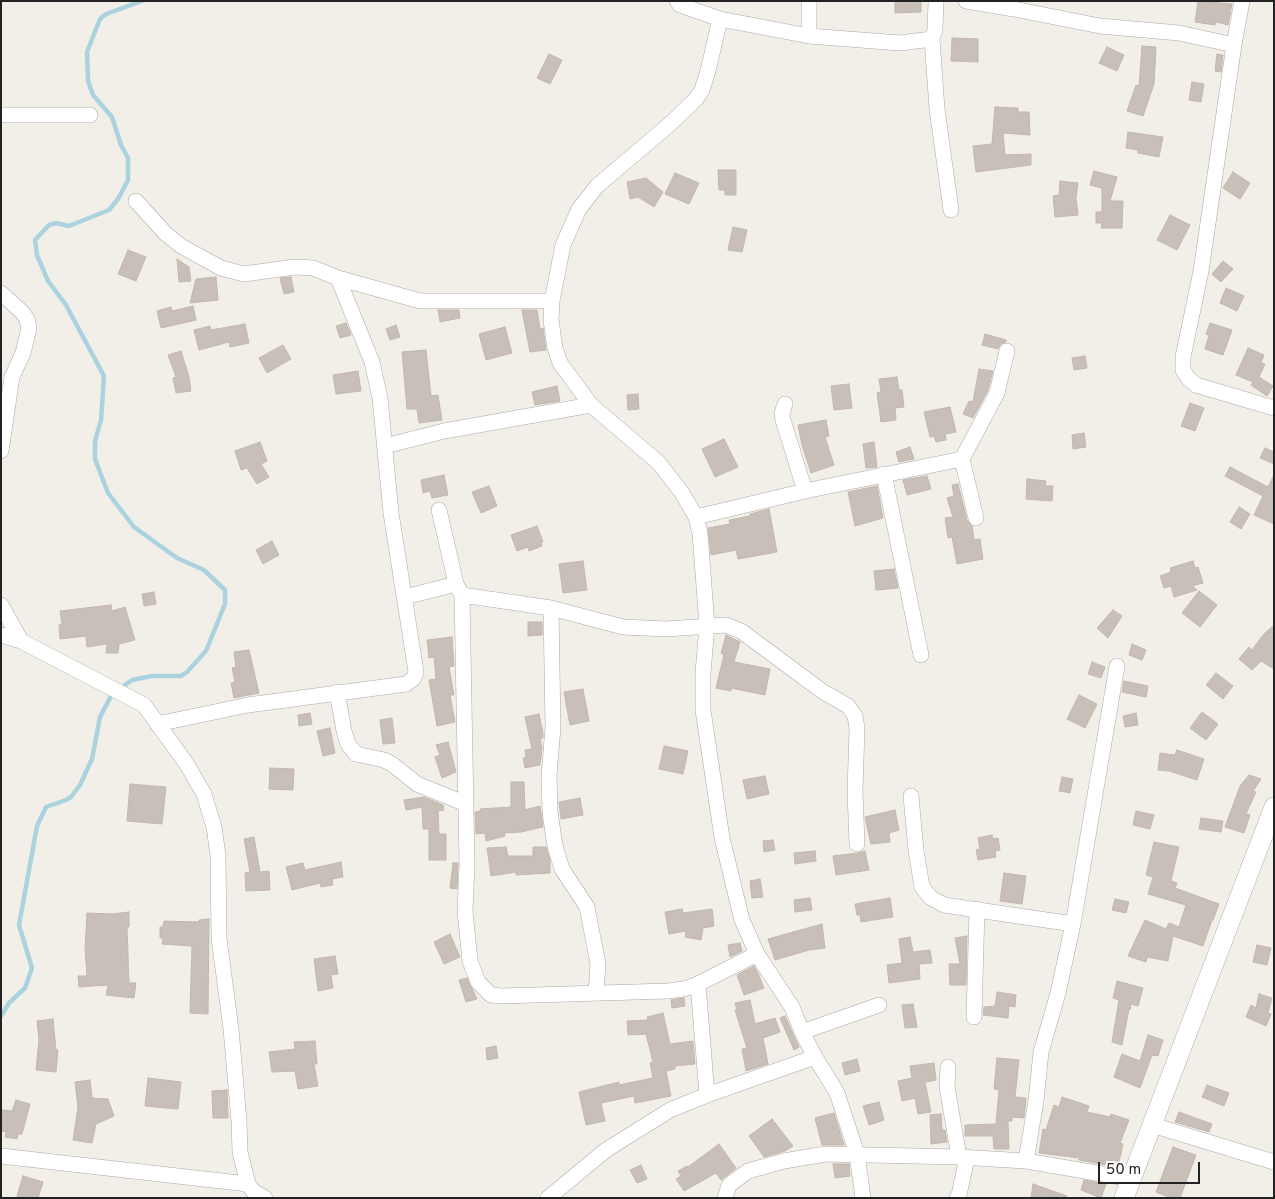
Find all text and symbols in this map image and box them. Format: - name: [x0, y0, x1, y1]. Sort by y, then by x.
- scale bar: [1100, 1152, 1202, 1184]
- text: 50 m: [1106, 1161, 1141, 1180]

